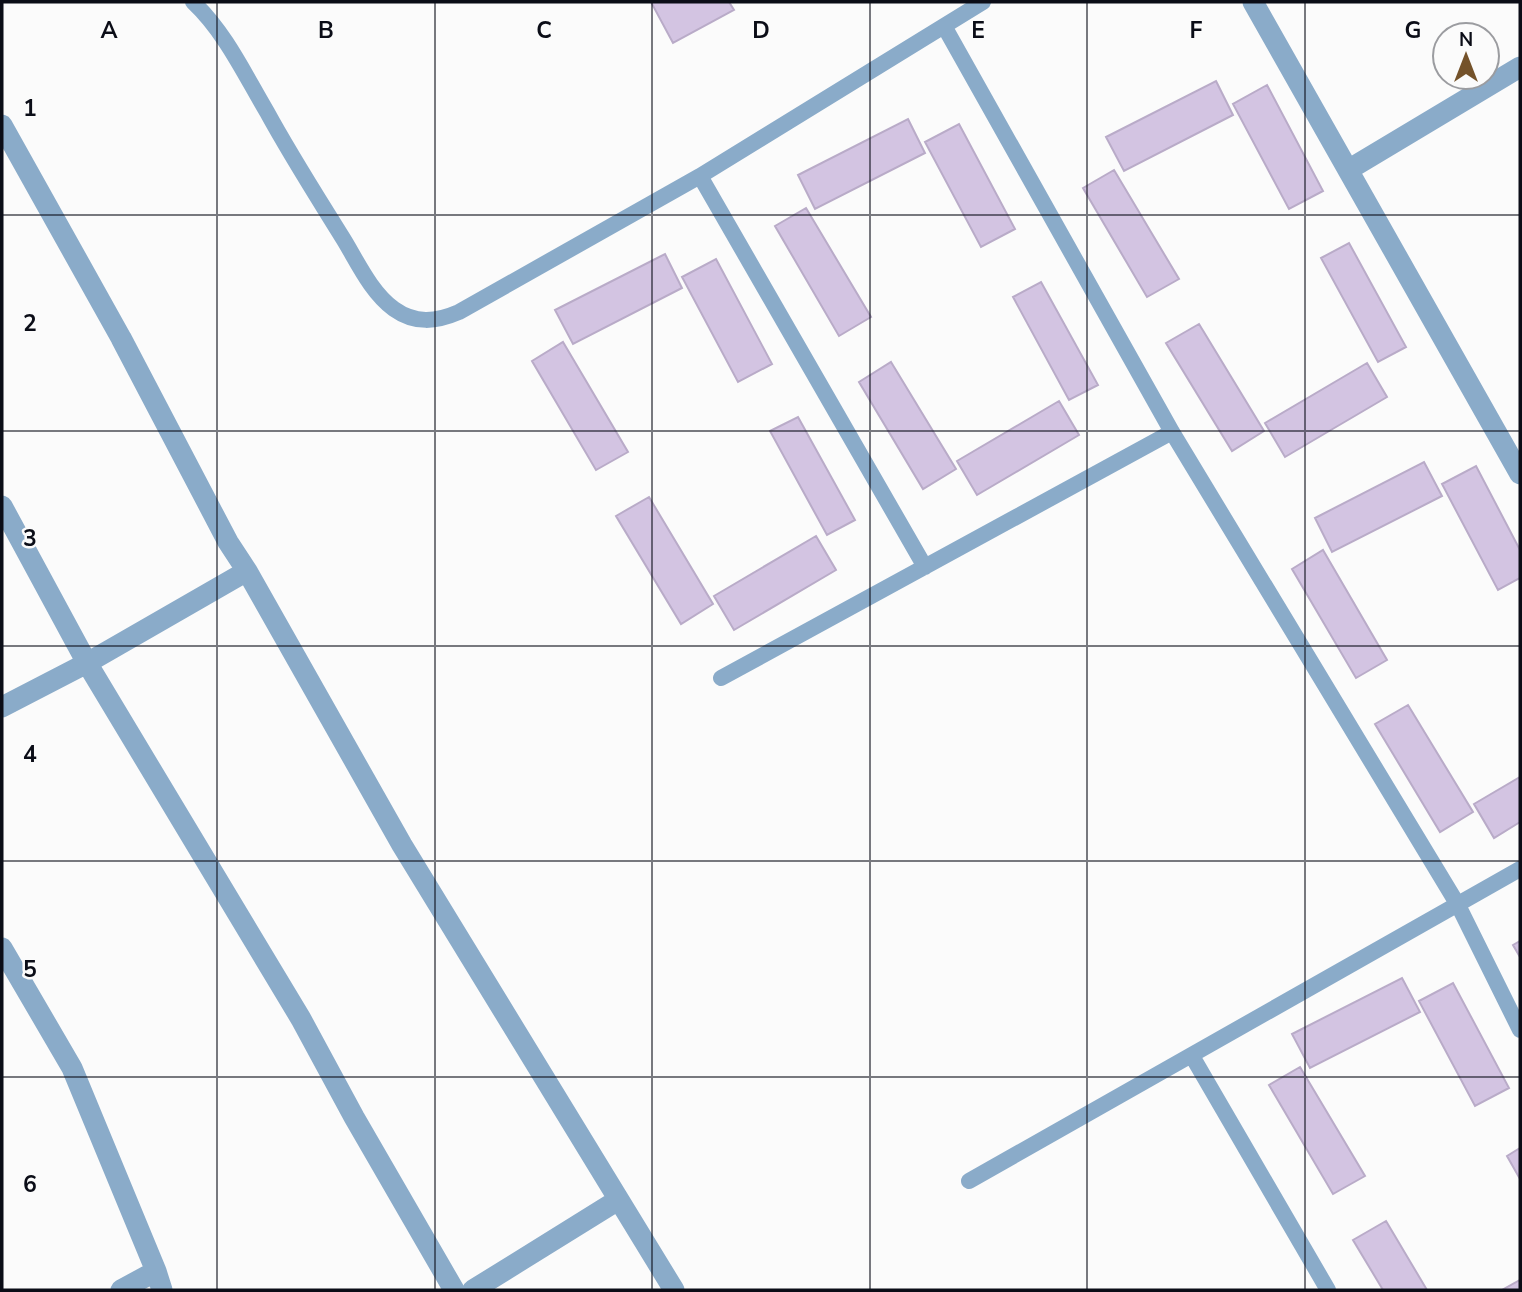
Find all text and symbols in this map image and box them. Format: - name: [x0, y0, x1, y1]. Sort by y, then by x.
- text: A: [100, 15, 118, 46]
- text: B: [318, 15, 334, 46]
- text: C: [536, 15, 552, 46]
- text: D: [752, 15, 770, 46]
- text: E: [971, 15, 985, 46]
- text: F: [1190, 15, 1203, 46]
- text: G: [1405, 15, 1421, 46]
- north arrow: [1431, 21, 1501, 91]
- text: N: [1459, 27, 1473, 53]
- text: 1: [23, 93, 37, 124]
- text: 2: [23, 308, 37, 339]
- text: 3: [23, 523, 37, 554]
- text: 4: [23, 739, 37, 770]
- text: 5: [23, 954, 37, 985]
- text: 6: [23, 1169, 37, 1200]

